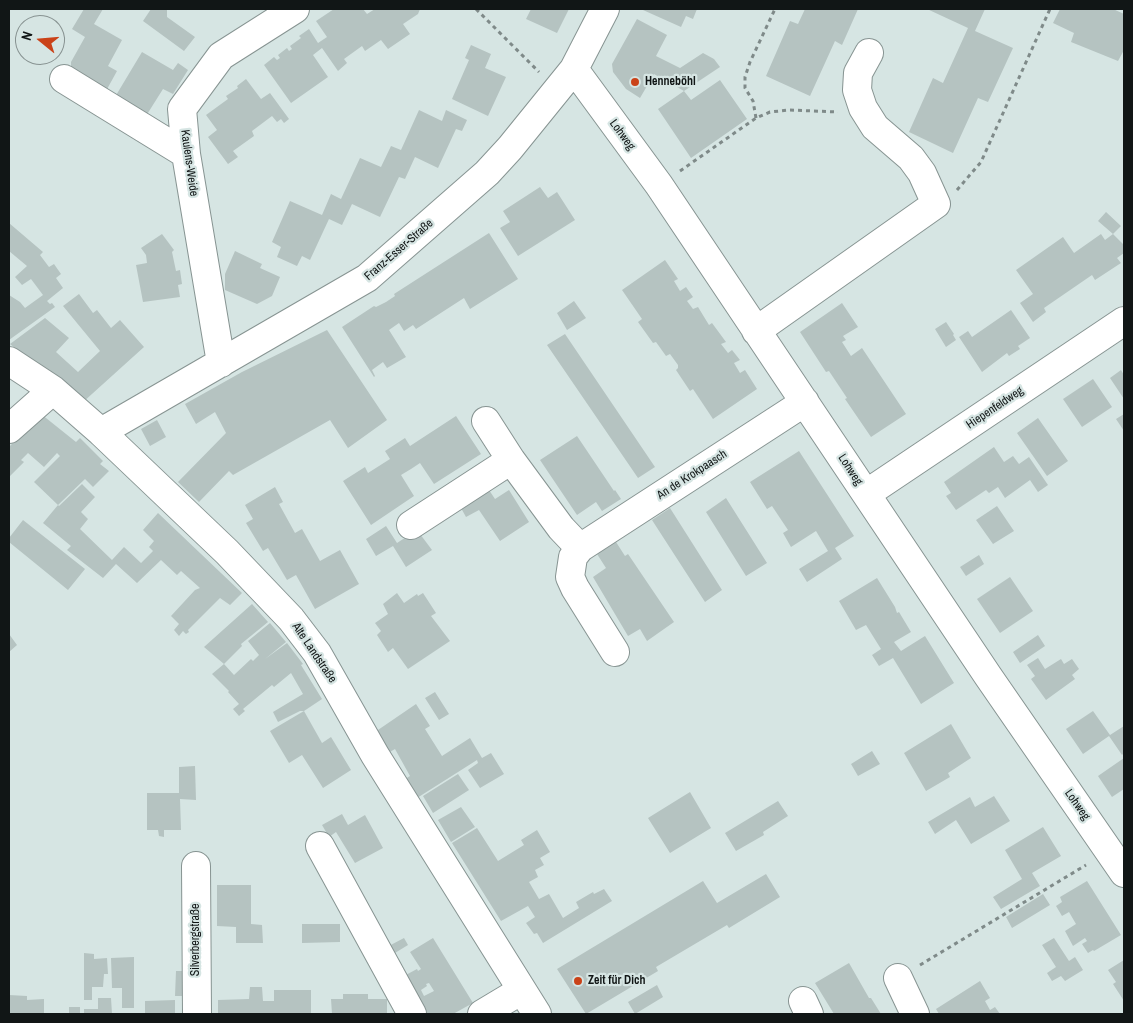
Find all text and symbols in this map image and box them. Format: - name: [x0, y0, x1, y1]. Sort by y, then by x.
- north arrow: [15, 15, 65, 65]
- text: N: [17, 29, 36, 43]
- place label: Henneböhl: [645, 75, 696, 89]
- marker: Henneböhl: [629, 76, 641, 88]
- street label: Lohweg: [606, 117, 638, 153]
- street label: Kaulens-Weide: [177, 129, 201, 197]
- street label: Franz-Esser-Straße: [362, 216, 436, 284]
- street label: Hiepenfeldweg: [964, 384, 1026, 432]
- street label: An de Krokpaasch: [654, 447, 730, 503]
- street label: Lohweg: [835, 452, 865, 488]
- street label: Alte Landstraße: [289, 620, 339, 686]
- street label: Lohweg: [1061, 787, 1093, 823]
- street label: Silverbergstraße: [189, 904, 203, 976]
- place label: Zeit für Dich: [588, 974, 645, 988]
- marker: Zeit für Dich: [572, 975, 584, 987]

